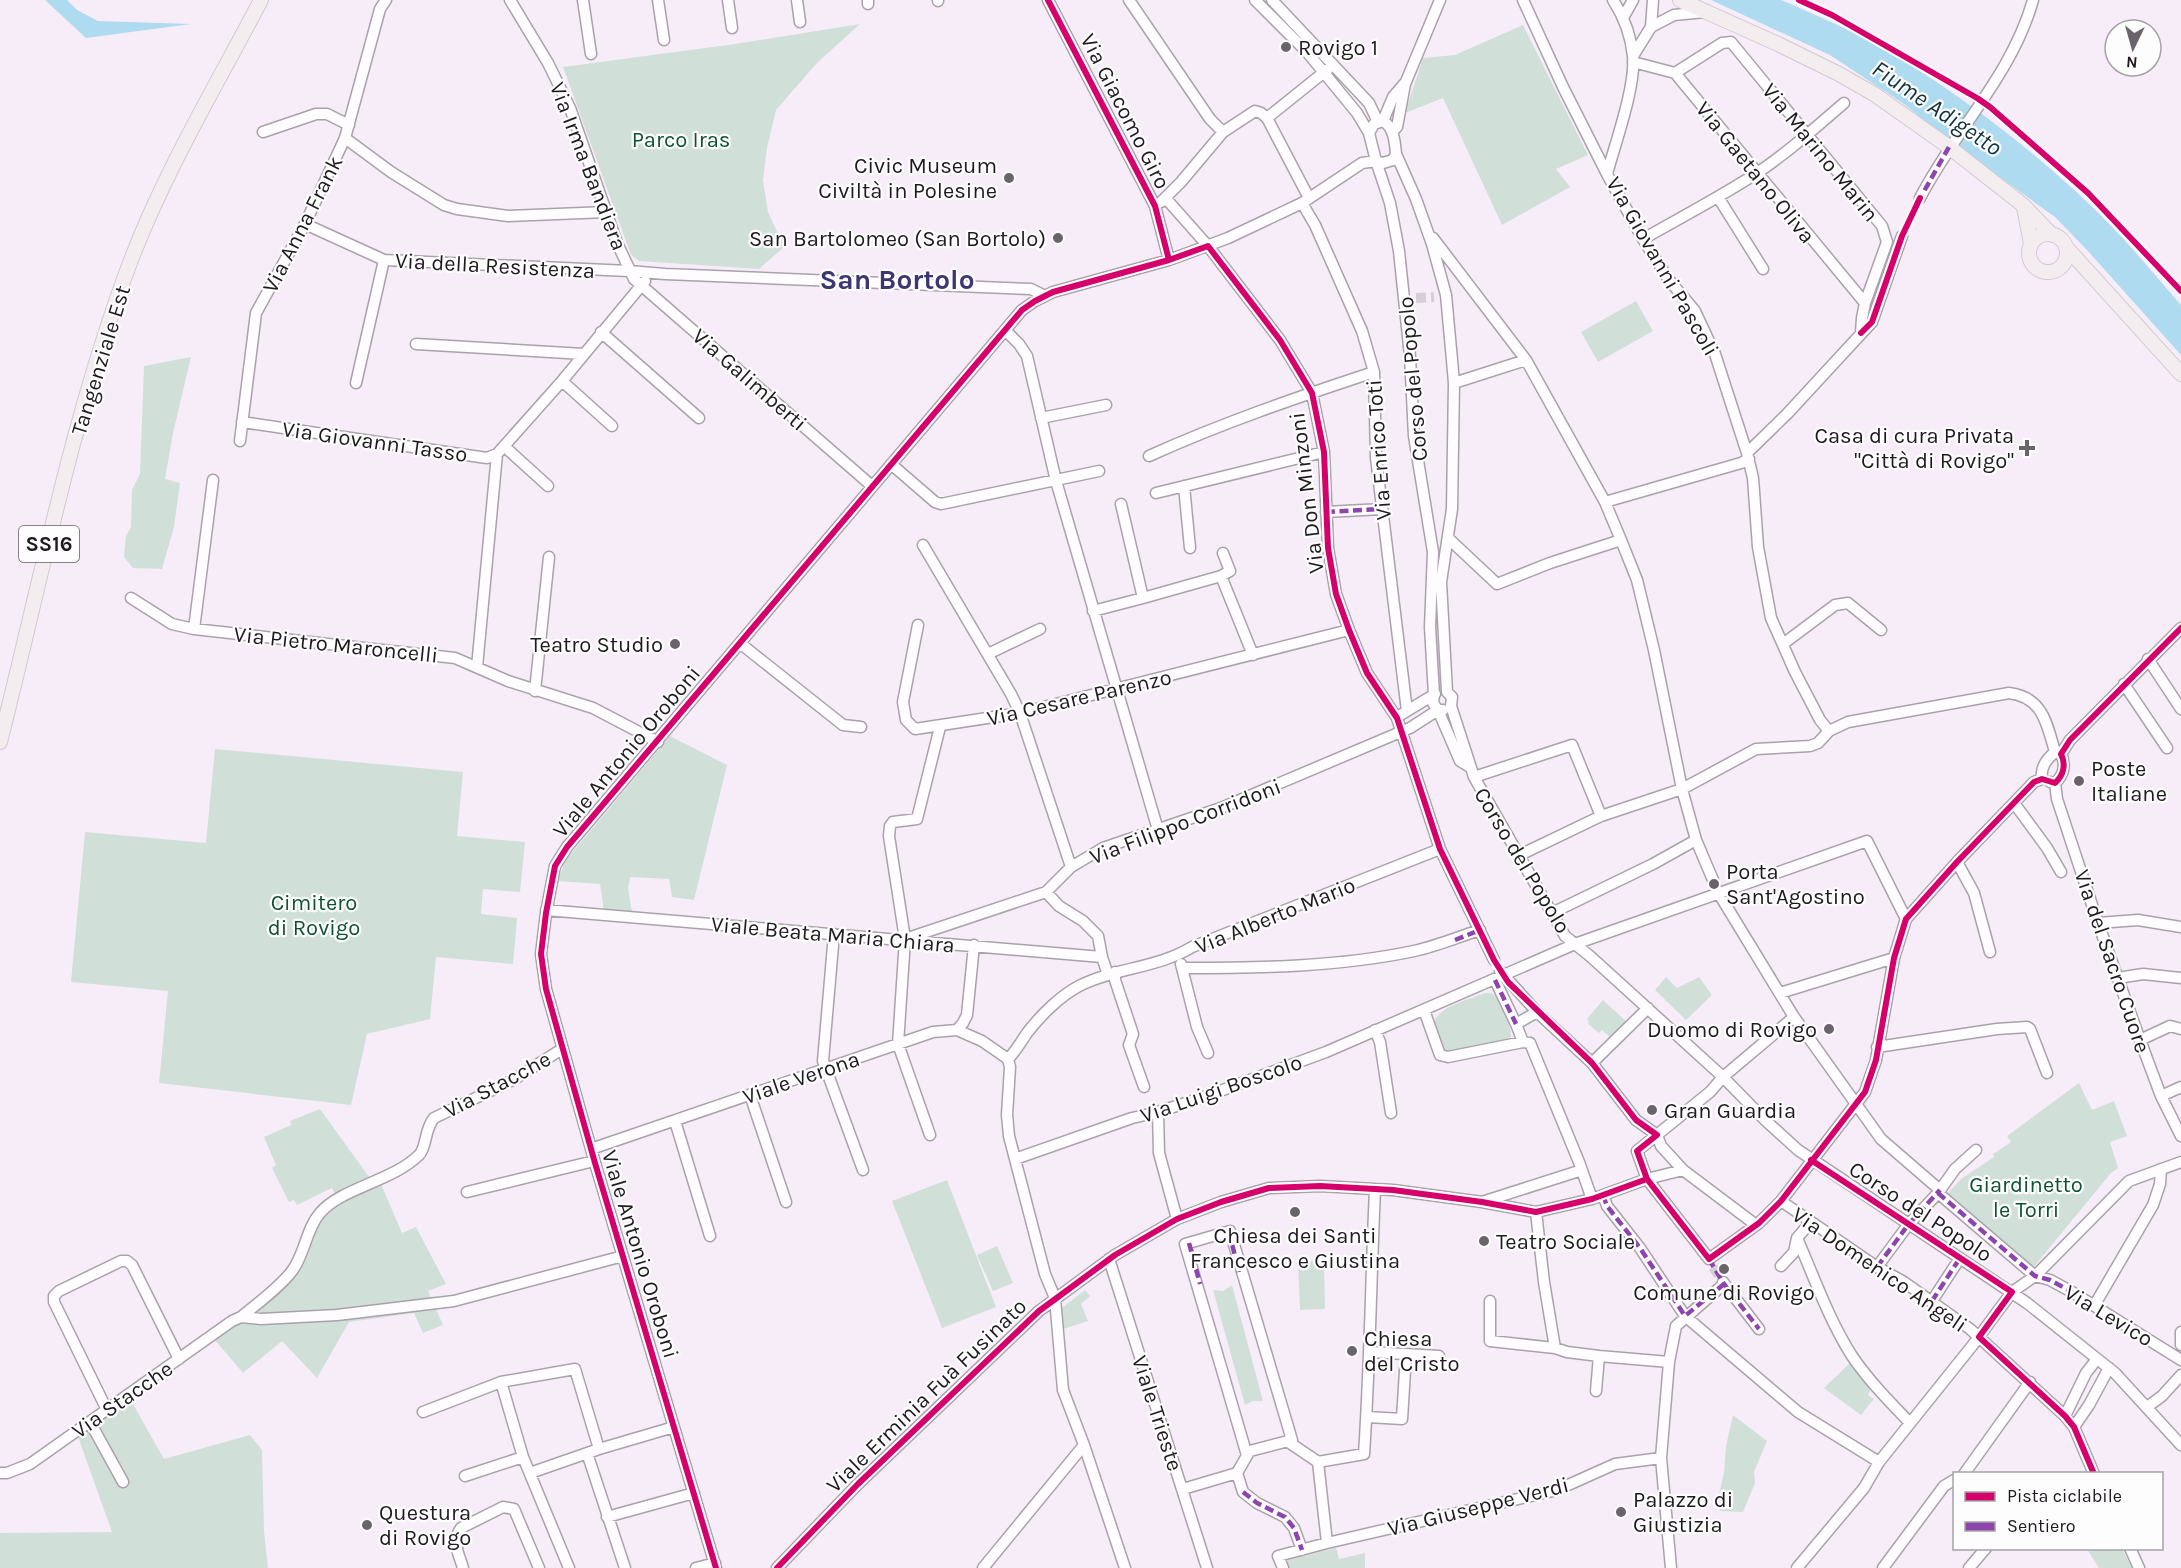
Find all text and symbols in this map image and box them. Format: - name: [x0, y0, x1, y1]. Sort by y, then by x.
- north arrow: [2103, 18, 2163, 78]
- street label: Via Giacomo Giro: [1075, 29, 1176, 194]
- place label: Rovigo 1: [1298, 35, 1378, 61]
- marker: Rovigo 1: [1279, 40, 1293, 54]
- text: N: [2125, 52, 2138, 72]
- water label: Fiume Adigetto: [1867, 54, 2007, 162]
- street label: Via Irma Bandiera: [544, 78, 632, 254]
- street label: Via Marino Marin: [1756, 78, 1884, 227]
- street label: Via Gaetano Oliva: [1690, 97, 1820, 249]
- park label: Parco Iras: [632, 127, 730, 153]
- street label: Via Anna Frank: [257, 152, 349, 297]
- place label: Civic Museum Civiltà in Polesine: [818, 153, 997, 204]
- marker: Civic Museum Civiltà in Polesine: [1002, 171, 1016, 185]
- street label: Via Giovanni Pascoli: [1600, 172, 1724, 361]
- place label: San Bartolomeo (San Bortolo): [749, 226, 1046, 252]
- marker: San Bartolomeo (San Bortolo): [1051, 231, 1065, 245]
- street label: Via della Resistenza: [394, 248, 596, 284]
- district label: San Bortolo: [819, 263, 975, 296]
- street label: Tangenziale Est: [66, 282, 136, 438]
- street label: Corso del Popolo: [1393, 295, 1433, 462]
- street label: Via Galimberti: [687, 323, 812, 436]
- street label: Via Enrico Toti: [1361, 379, 1397, 521]
- street label: Via Don Minzoni: [1284, 411, 1330, 575]
- street label: Via Giovanni Tasso: [281, 416, 469, 468]
- place label: Casa di cura Privata "Città di Rovigo": [1814, 423, 2014, 474]
- marker: Casa di cura Privata "Città di Rovigo": [2018, 439, 2036, 457]
- road number: SS16: [19, 526, 79, 562]
- street label: Via Pietro Maroncelli: [232, 621, 439, 669]
- place label: Teatro Studio: [530, 632, 663, 658]
- marker: Teatro Studio: [668, 637, 682, 651]
- street label: Viale Antonio Oroboni: [547, 661, 706, 843]
- street label: Via Cesare Parenzo: [984, 664, 1174, 732]
- place label: Poste Italiane: [2091, 756, 2167, 807]
- street label: Via Filippo Corridoni: [1086, 773, 1285, 870]
- marker: Poste Italiane: [2072, 774, 2086, 788]
- street label: Corso del Popolo: [1468, 783, 1576, 938]
- place label: Porta Sant'Agostino: [1726, 859, 1865, 910]
- street label: Via del Sacro Cuore: [2069, 866, 2156, 1056]
- street label: Via Alberto Mario: [1192, 872, 1359, 960]
- marker: Porta Sant'Agostino: [1707, 877, 1721, 891]
- park label: Cimitero di Rovigo: [268, 890, 360, 941]
- street label: Viale Beata Maria Chiara: [710, 911, 956, 959]
- place label: Duomo di Rovigo: [1647, 1017, 1817, 1043]
- marker: Duomo di Rovigo: [1822, 1022, 1836, 1036]
- street label: Via Stacche: [440, 1046, 555, 1124]
- street label: Viale Verona: [739, 1046, 863, 1110]
- street label: Via Luigi Boscolo: [1137, 1049, 1306, 1129]
- place label: Gran Guardia: [1664, 1098, 1796, 1124]
- marker: Gran Guardia: [1645, 1103, 1659, 1117]
- street label: Viale Antonio Oroboni: [596, 1147, 684, 1361]
- street label: Corso del Popolo: [1844, 1156, 1997, 1268]
- park label: Giardinetto le Torri: [1969, 1172, 2083, 1223]
- street label: Via Domenico Angeli: [1787, 1202, 1972, 1338]
- marker: Chiesa dei Santi Francesco e Giustina: [1288, 1205, 1302, 1219]
- place label: Chiesa dei Santi Francesco e Giustina: [1190, 1223, 1400, 1274]
- place label: Teatro Sociale: [1496, 1229, 1635, 1255]
- marker: Teatro Sociale: [1477, 1234, 1491, 1248]
- marker: Comune di Rovigo: [1717, 1262, 1731, 1276]
- street label: Via Levico: [2059, 1279, 2158, 1352]
- place label: Comune di Rovigo: [1633, 1280, 1815, 1306]
- street label: Viale Erminia Fuà Fusinato: [821, 1293, 1032, 1498]
- place label: Chiesa del Cristo: [1364, 1326, 1460, 1377]
- marker: Chiesa del Cristo: [1345, 1344, 1359, 1358]
- street label: Viale Trieste: [1126, 1352, 1188, 1474]
- street label: Via Stacche: [67, 1356, 178, 1444]
- street label: Via Giuseppe Verdi: [1385, 1472, 1572, 1542]
- legend: [1953, 1472, 2163, 1550]
- text: Pista ciclabile: [2007, 1485, 2122, 1507]
- place label: Palazzo di Giustizia: [1633, 1487, 1733, 1538]
- place label: Questura di Rovigo: [379, 1500, 471, 1551]
- marker: Palazzo di Giustizia: [1614, 1505, 1628, 1519]
- text: Sentiero: [2007, 1515, 2076, 1537]
- marker: Questura di Rovigo: [360, 1518, 374, 1532]

